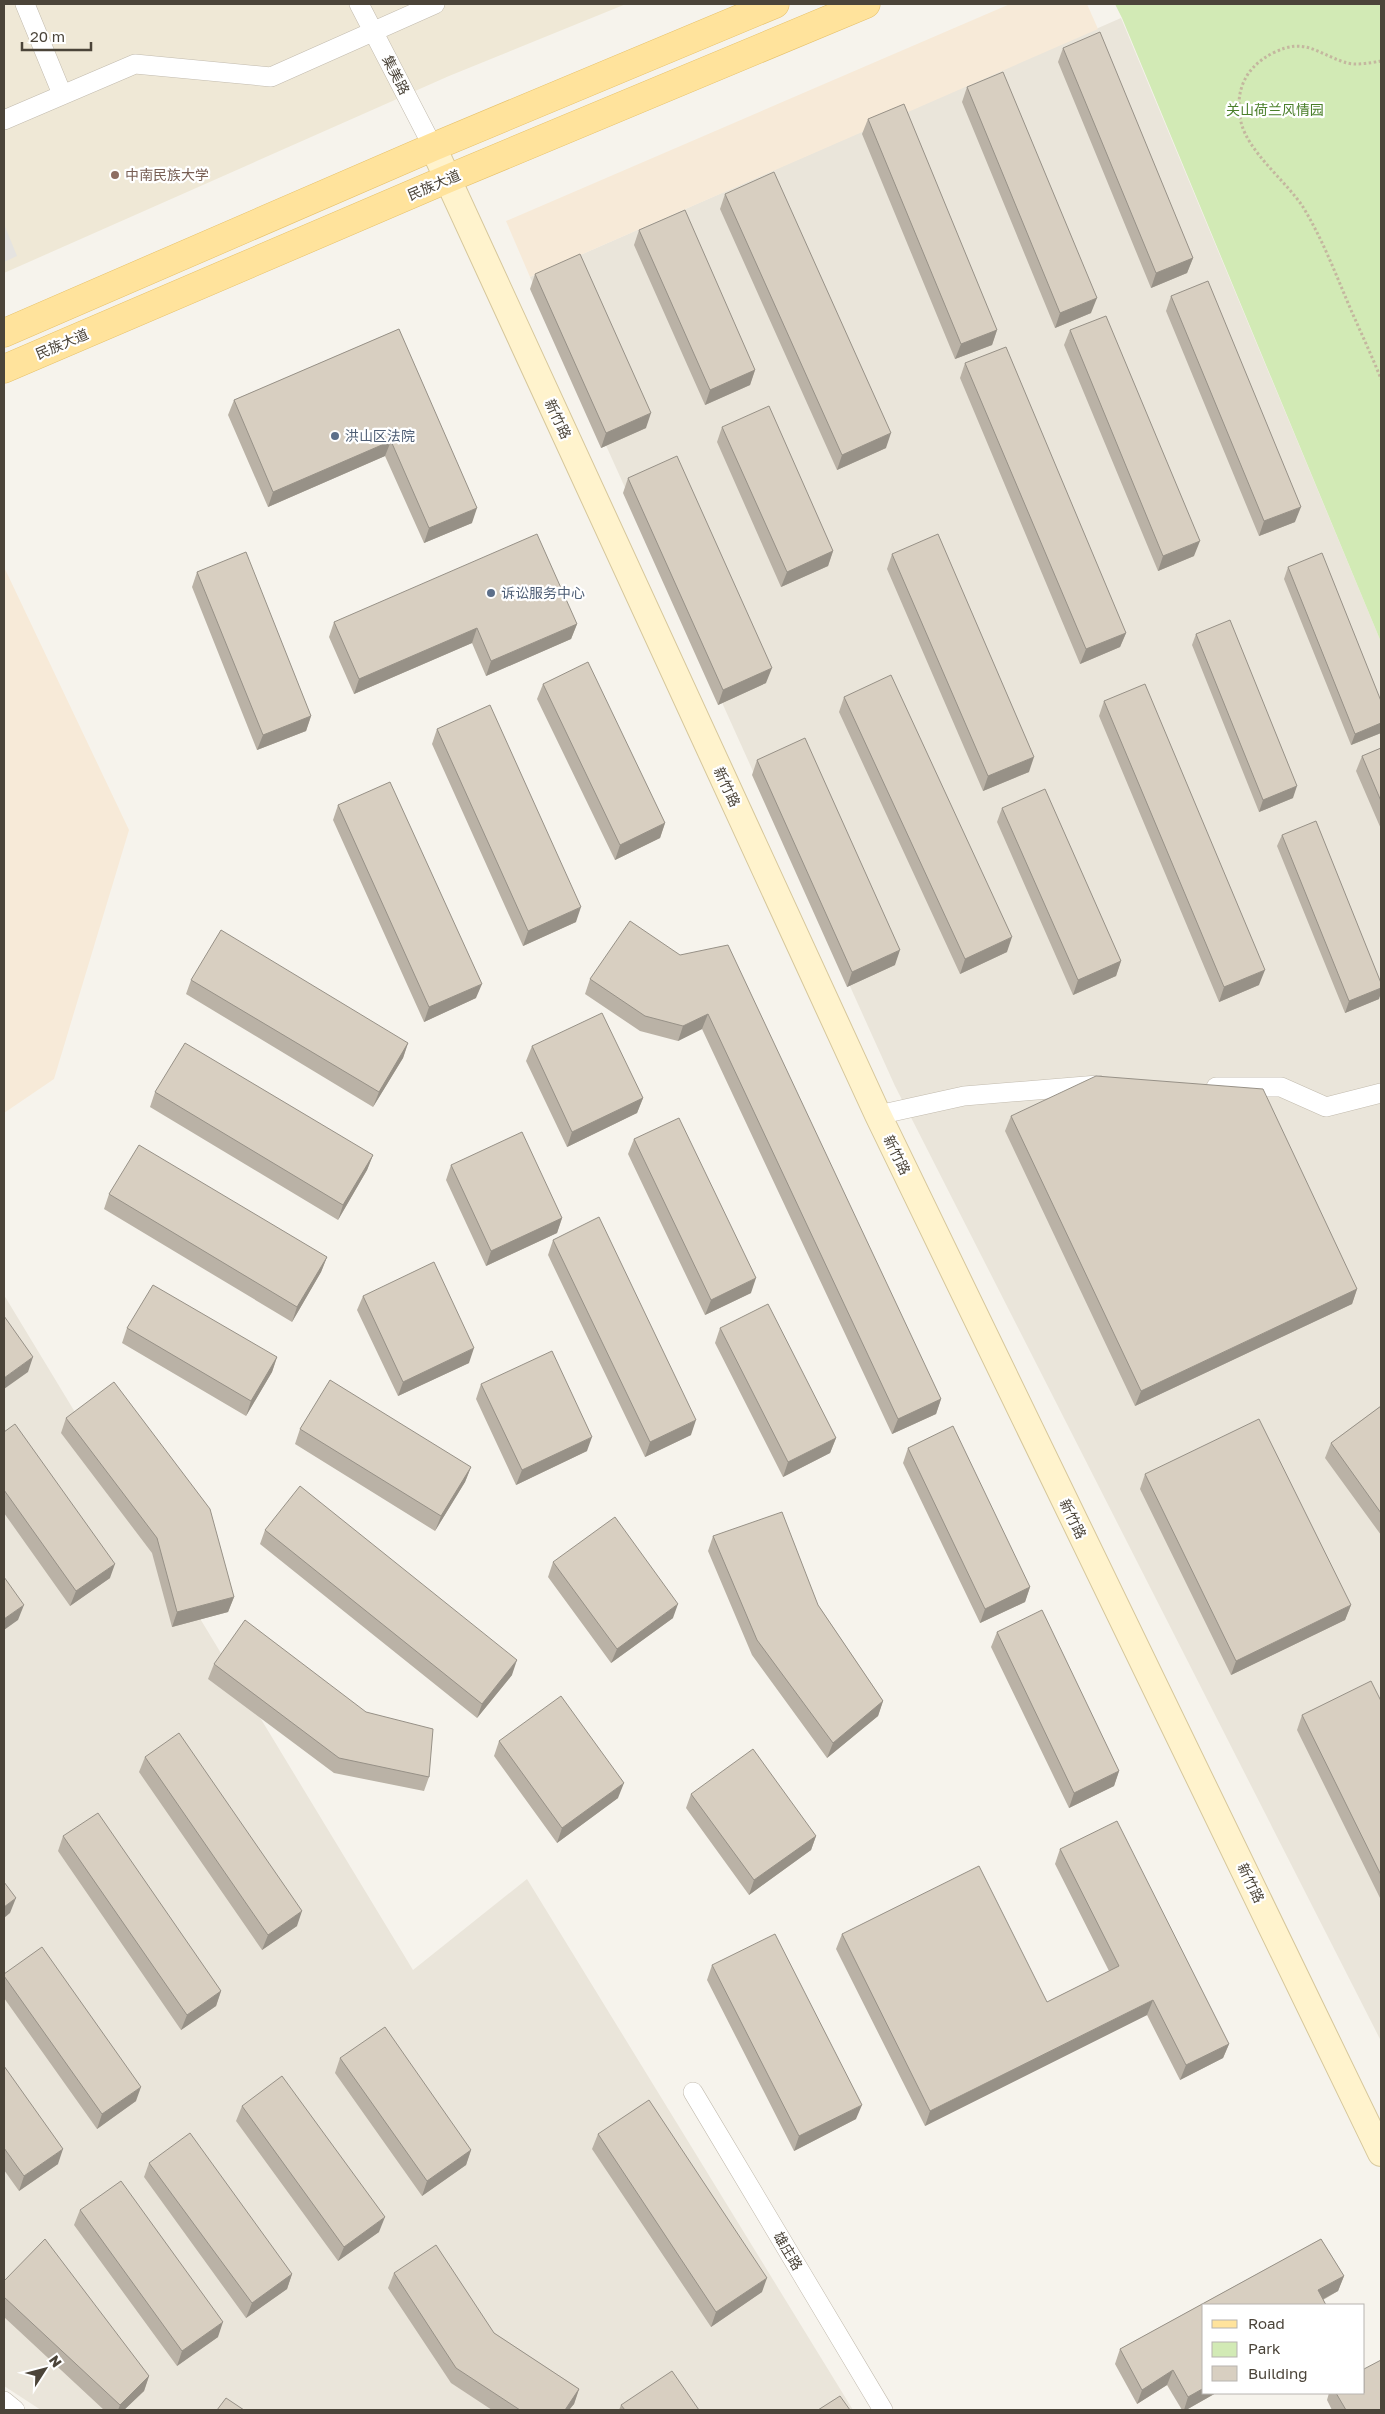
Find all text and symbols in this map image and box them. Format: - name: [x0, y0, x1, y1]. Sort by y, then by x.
- scale bar: [22, 20, 91, 52]
- text: 20 m: [30, 27, 65, 45]
- street label: 集美路: [379, 52, 414, 97]
- park label: 关山荷兰风情园: [1226, 101, 1324, 118]
- place label: 中南民族大学: [125, 166, 209, 183]
- street label: 民族大道: [405, 166, 463, 203]
- marker: 中南民族大学: [109, 169, 121, 181]
- street label: 民族大道: [33, 325, 91, 362]
- street label: 新竹路: [542, 396, 575, 441]
- place label: 洪山区法院: [345, 427, 415, 444]
- marker: 洪山区法院: [329, 430, 341, 442]
- place label: 诉讼服务中心: [501, 584, 585, 601]
- marker: 诉讼服务中心: [485, 587, 497, 599]
- street label: 新竹路: [711, 764, 744, 809]
- street label: 新竹路: [881, 1132, 914, 1177]
- street label: 新竹路: [1057, 1496, 1090, 1541]
- street label: 新竹路: [1235, 1860, 1268, 1905]
- street label: 雄庄路: [770, 2228, 807, 2273]
- legend: [1202, 2304, 1365, 2394]
- text: Road: [1248, 2314, 1285, 2332]
- text: Park: [1248, 2339, 1281, 2357]
- north arrow: [20, 2344, 70, 2394]
- text: N: [46, 2352, 66, 2370]
- text: Building: [1248, 2364, 1308, 2382]

